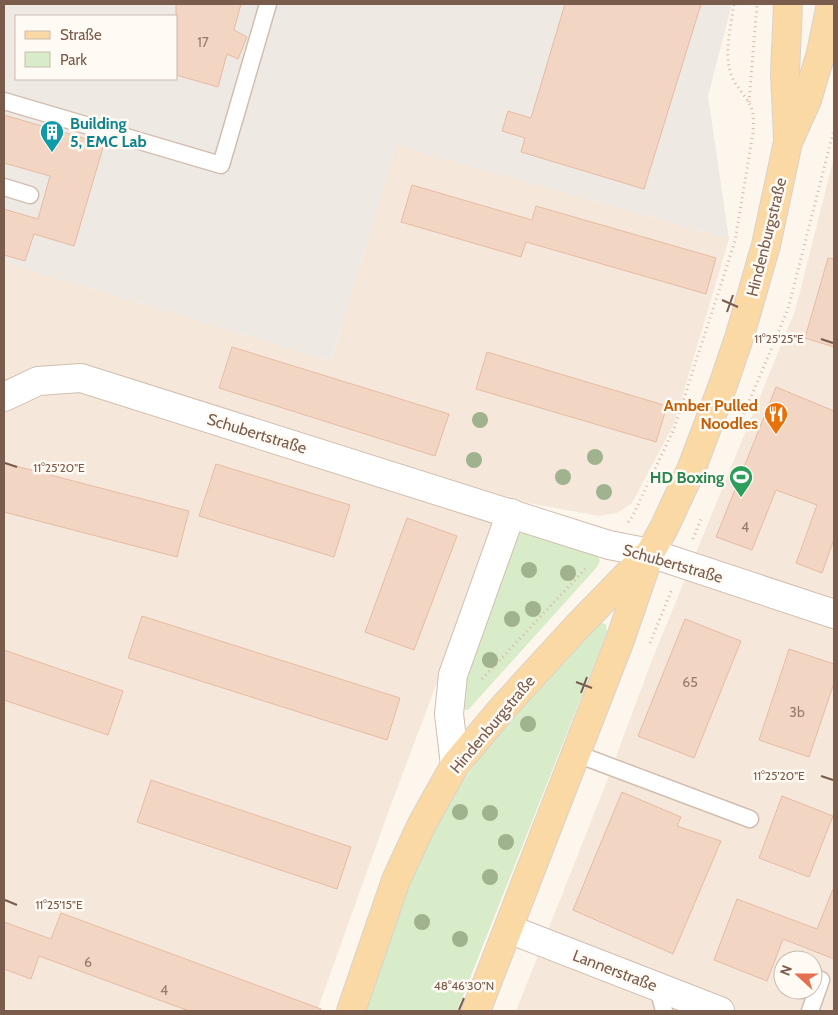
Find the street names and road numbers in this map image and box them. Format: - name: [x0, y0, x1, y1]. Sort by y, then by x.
- street label: Hindenburgstraße: [743, 176, 790, 298]
- street label: Schubertstraße: [205, 409, 309, 458]
- street label: Schubertstraße: [621, 540, 725, 587]
- street label: Hindenburgstraße: [446, 672, 539, 777]
- street label: Lannerstraße: [570, 946, 660, 995]

